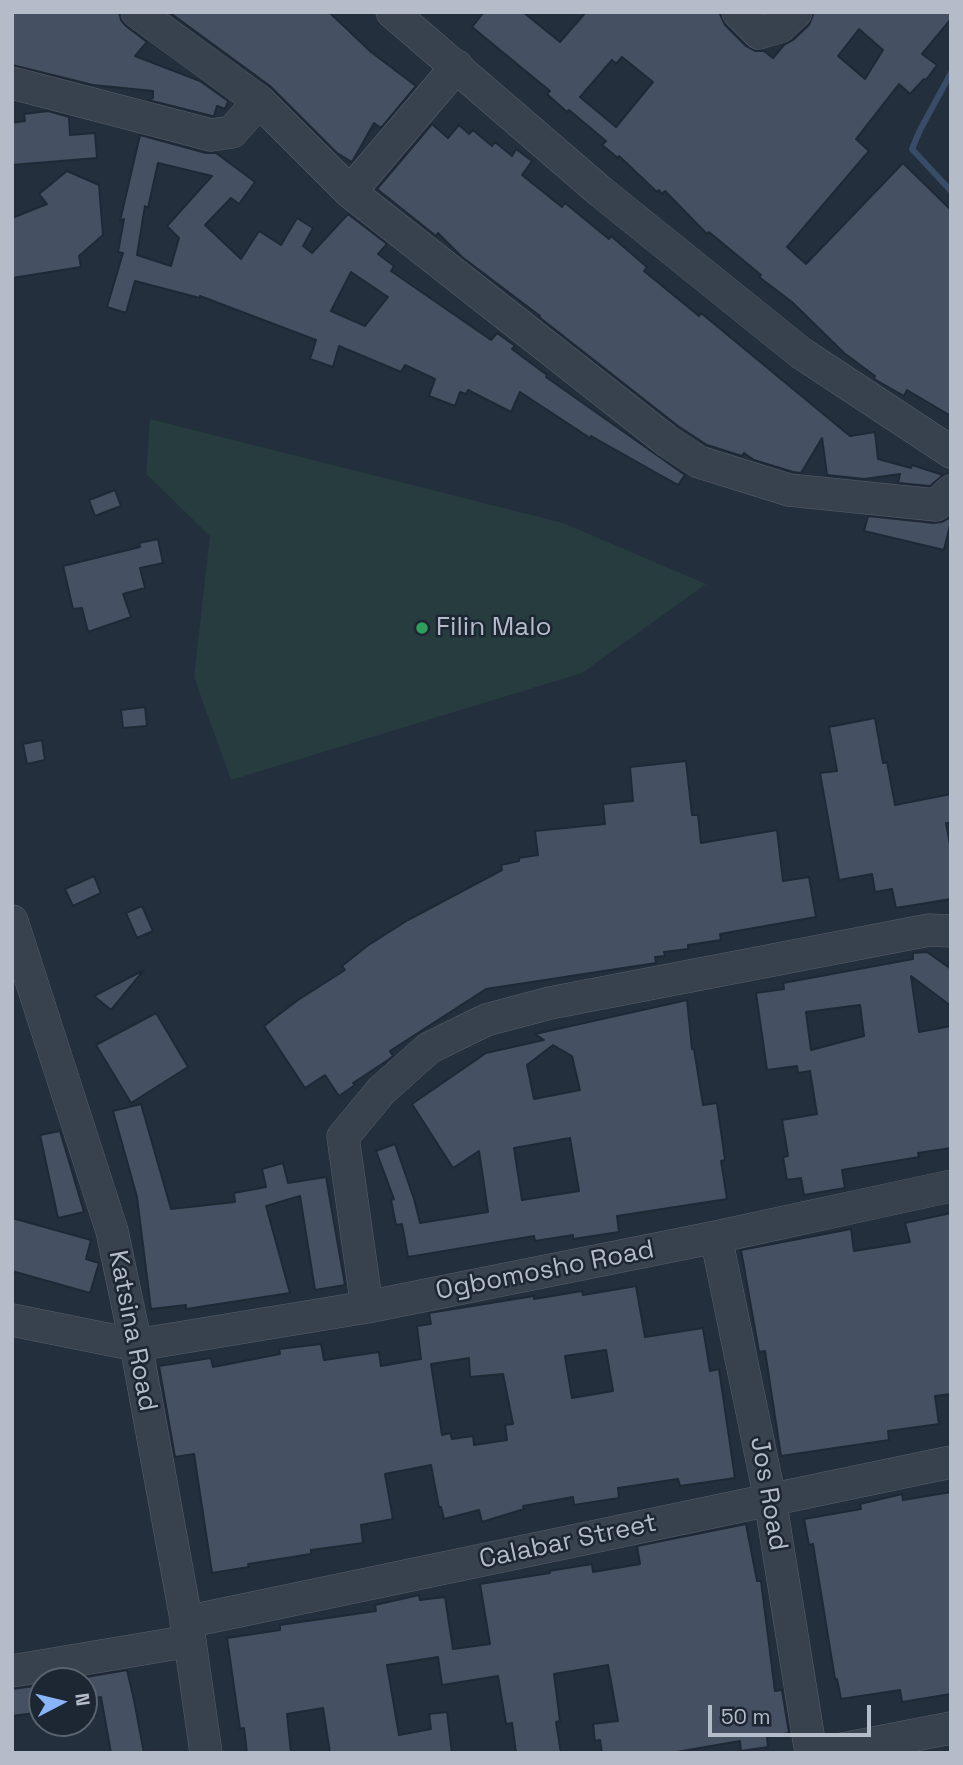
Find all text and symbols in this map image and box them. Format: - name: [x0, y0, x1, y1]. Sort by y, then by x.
- place label: Filin Malo: [436, 612, 552, 644]
- marker: Filin Malo: [414, 620, 430, 636]
- street label: Ogbomosho Road: [433, 1235, 657, 1307]
- street label: Katsina Road: [101, 1248, 163, 1414]
- street label: Jos Road: [743, 1435, 793, 1553]
- street label: Calabar Street: [476, 1508, 660, 1576]
- north arrow: [28, 1667, 98, 1737]
- text: N: [69, 1692, 96, 1707]
- scale bar: [711, 1692, 874, 1736]
- text: 50 m: [721, 1703, 771, 1730]

